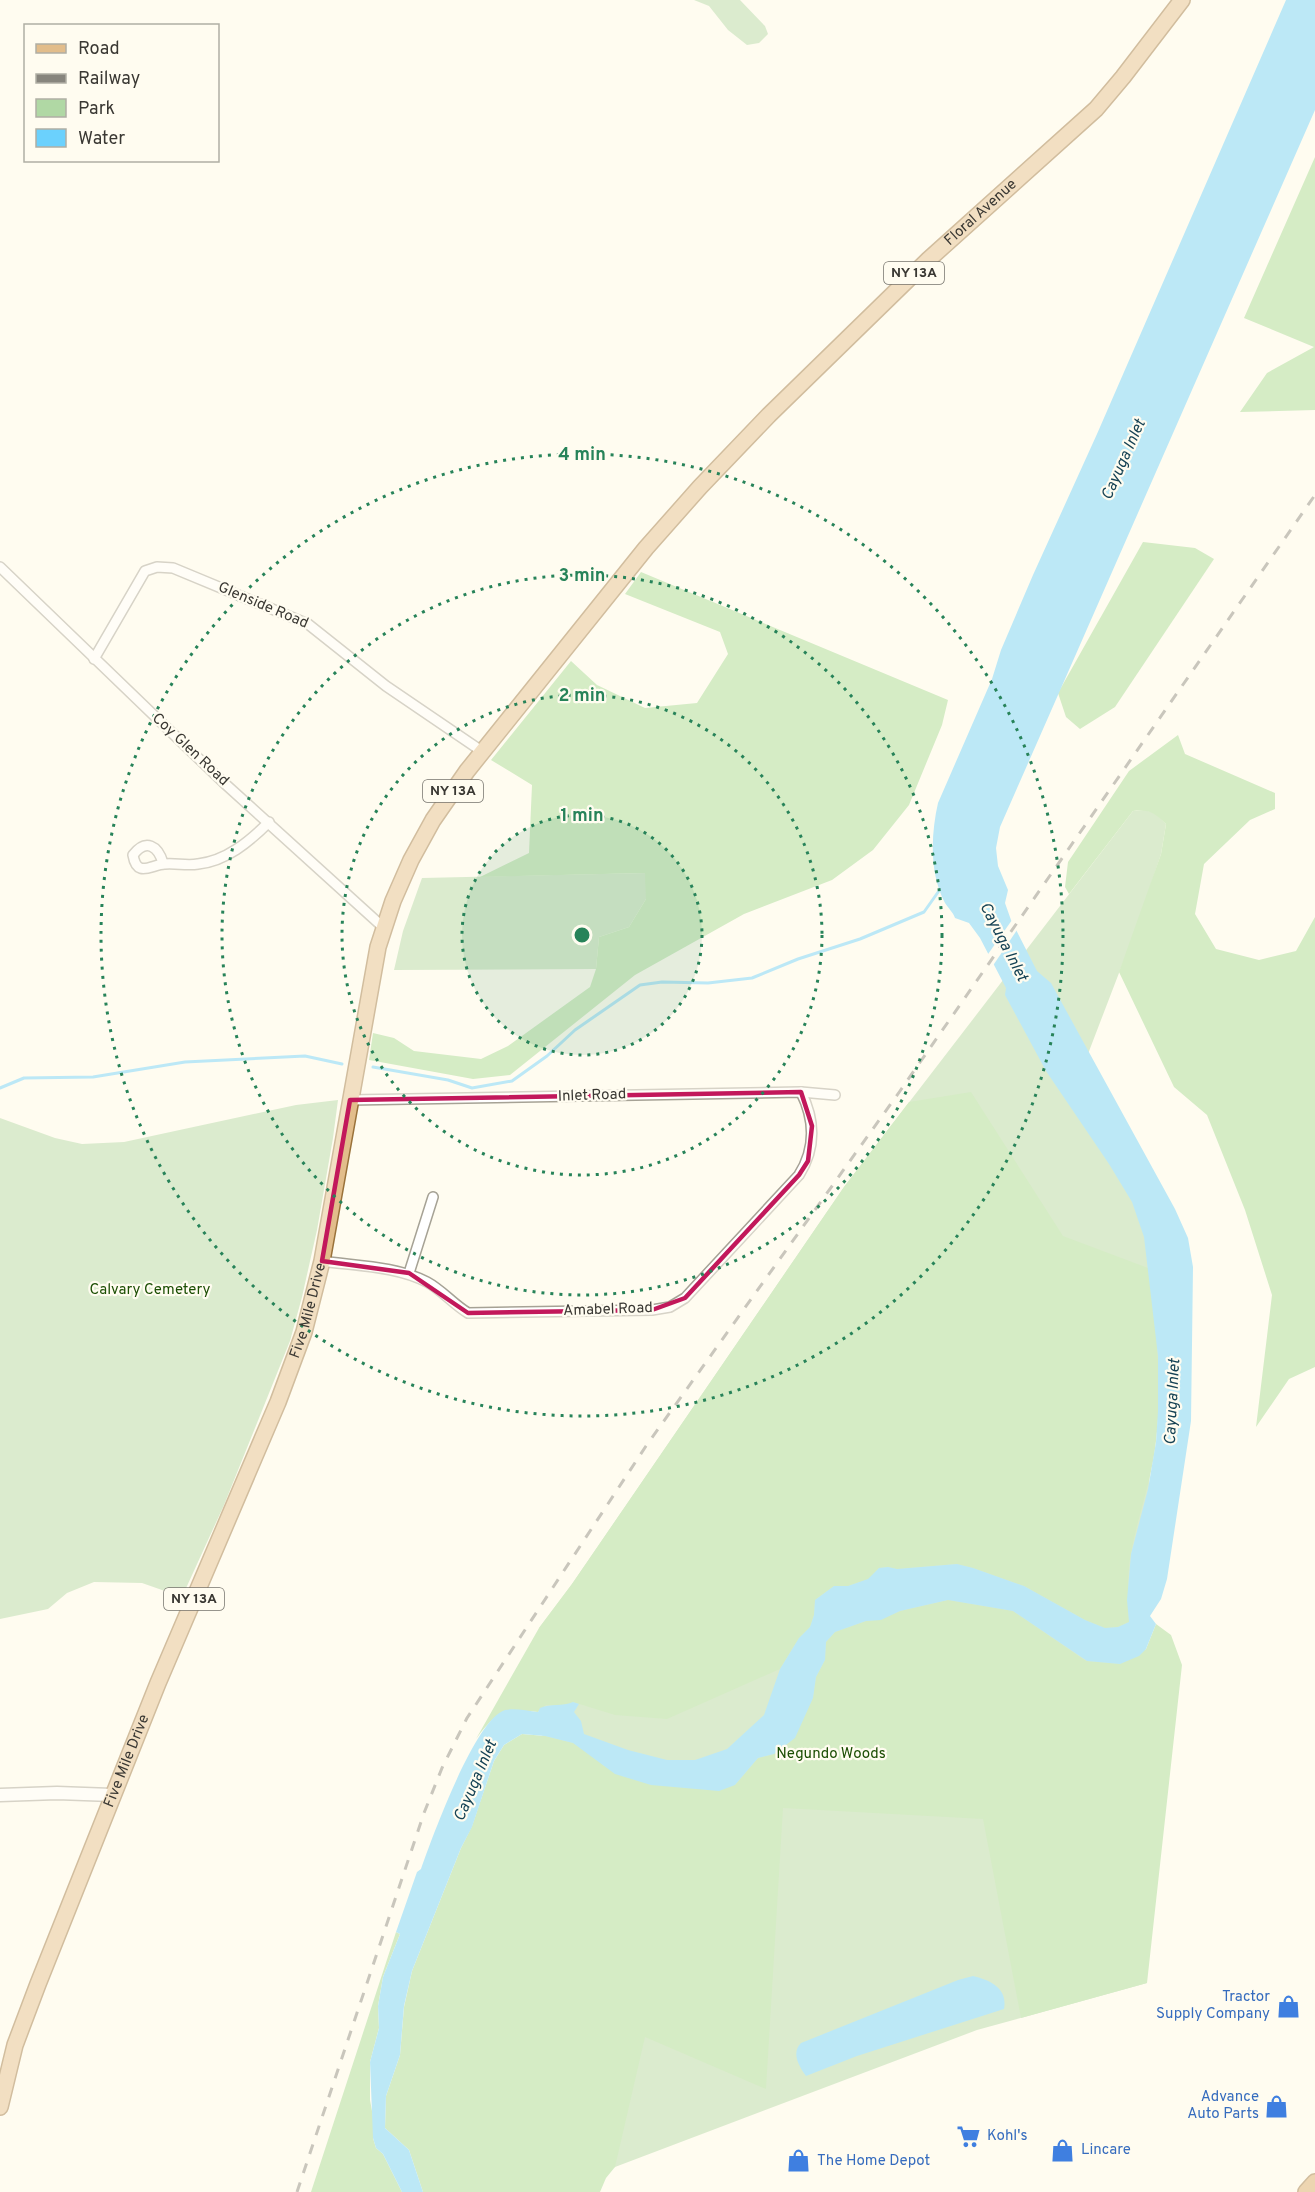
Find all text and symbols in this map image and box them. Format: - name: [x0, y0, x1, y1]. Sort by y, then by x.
- legend: [24, 24, 219, 162]
- text: Road: [78, 38, 120, 61]
- text: Railway: [78, 68, 140, 91]
- text: Park: [78, 98, 115, 121]
- text: Water: [78, 128, 125, 151]
- street label: Floral Avenue: [940, 175, 1021, 250]
- road number: NY 13A: [884, 262, 944, 284]
- water label: Cayuga Inlet: [1097, 415, 1151, 503]
- text: 4 min: [558, 444, 606, 467]
- text: 3 min: [559, 565, 605, 588]
- street label: Glenside Road: [215, 578, 311, 634]
- text: 2 min: [558, 685, 606, 708]
- street label: Coy Glen Road: [147, 709, 233, 791]
- road number: NY 13A: [423, 780, 483, 802]
- text: 1 min: [560, 805, 604, 828]
- water label: Cayuga Inlet: [975, 899, 1032, 986]
- centre of rings: [572, 925, 592, 945]
- street label: Inlet Road: [557, 1085, 627, 1107]
- street label: Five Mile Drive: [286, 1261, 331, 1361]
- park label: Calvary Cemetery: [90, 1281, 211, 1300]
- street label: Amabel Road: [563, 1299, 653, 1321]
- water label: Cayuga Inlet: [1161, 1357, 1185, 1446]
- road number: NY 13A: [164, 1588, 224, 1610]
- street label: Five Mile Drive: [100, 1712, 154, 1810]
- water label: Cayuga Inlet: [450, 1736, 503, 1825]
- park label: Negundo Woods: [776, 1745, 886, 1764]
- place label: Tractor Supply Company: [1156, 1988, 1270, 2024]
- shop icon: Tractor Supply Company: [1275, 1993, 1301, 2019]
- place label: Advance Auto Parts: [1187, 2088, 1259, 2124]
- shop icon: Advance Auto Parts: [1264, 2093, 1290, 2119]
- supermarket icon: Kohl's: [956, 2123, 982, 2149]
- place label: Kohl's: [987, 2127, 1028, 2146]
- shop icon: Lincare: [1050, 2137, 1076, 2163]
- place label: Lincare: [1081, 2141, 1131, 2160]
- shop icon: The Home Depot: [786, 2148, 812, 2174]
- place label: The Home Depot: [817, 2152, 930, 2171]

